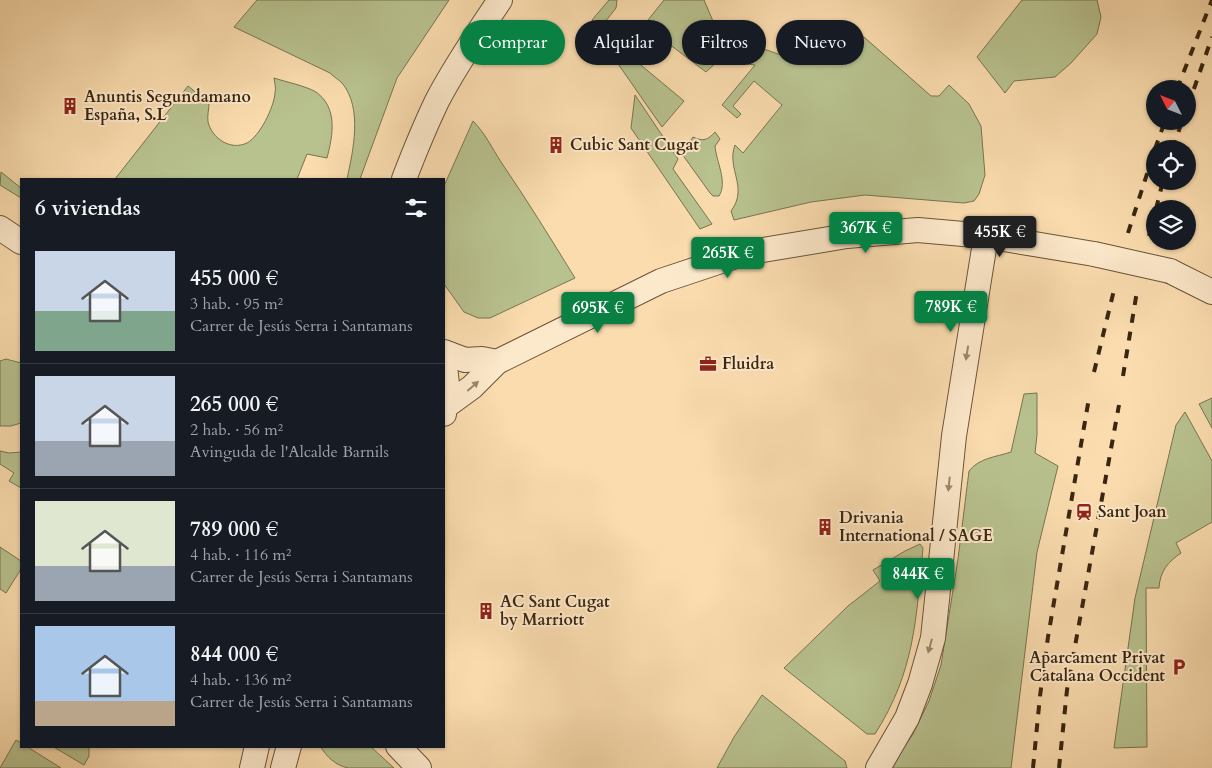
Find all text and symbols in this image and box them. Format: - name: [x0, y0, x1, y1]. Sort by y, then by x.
- chip: Comprar: [460, 20, 565, 65]
- chip: Alquilar: [575, 20, 672, 65]
- chip: Filtros: [682, 20, 766, 65]
- chip: Nuevo: [776, 20, 864, 65]
- north arrow: [1146, 80, 1196, 130]
- map controls: [1146, 80, 1196, 250]
- place label: Anuntis Segundamano España, S.L: [84, 86, 251, 126]
- building icon: Anuntis Segundamano España, S.L: [60, 96, 80, 116]
- place label: Cubic Sant Cugat: [570, 134, 699, 156]
- building icon: Cubic Sant Cugat: [546, 135, 566, 155]
- button: locate: [1146, 140, 1196, 190]
- text: 6 viviendas: [35, 194, 141, 223]
- icon: filters: [402, 194, 430, 222]
- button: layers: [1146, 200, 1196, 250]
- pin: 367K €: [825, 212, 907, 254]
- pin: 455K €: [959, 216, 1041, 258]
- text: 367K €: [840, 217, 892, 239]
- text: 455K €: [974, 221, 1026, 243]
- pin: 265K €: [687, 236, 769, 279]
- text: 265K €: [702, 242, 754, 264]
- text: 455 000 €: [190, 264, 278, 293]
- icon: home: [75, 271, 135, 331]
- pin: 789K €: [910, 290, 992, 333]
- pin: 695K €: [557, 292, 639, 334]
- text: 3 hab. · 95 m²: [190, 293, 283, 315]
- text: 789K €: [925, 296, 977, 318]
- text: 695K €: [572, 297, 624, 319]
- text: Carrer de Jesús Serra i Santamans: [190, 315, 413, 337]
- one-way arrow: [963, 346, 971, 362]
- place label: Fluidra: [722, 353, 774, 375]
- office icon: Fluidra: [698, 354, 718, 374]
- one-way arrow: [466, 380, 479, 391]
- text: 265 000 €: [190, 390, 278, 419]
- icon: home: [75, 396, 135, 456]
- text: 2 hab. · 56 m²: [190, 419, 283, 441]
- text: Avinguda de l'Alcalde Barnils: [190, 441, 389, 463]
- one-way arrow: [945, 477, 953, 493]
- place label: Sant Joan: [1098, 501, 1167, 523]
- station icon: Sant Joan: [1074, 502, 1094, 522]
- place label: Drivania International / SAGE: [839, 507, 993, 547]
- text: 789 000 €: [190, 515, 278, 544]
- building icon: Drivania International / SAGE: [815, 517, 835, 537]
- icon: home: [75, 521, 135, 581]
- text: 4 hab. · 116 m²: [190, 544, 291, 566]
- pin: 844K €: [877, 558, 959, 600]
- text: 844K €: [892, 563, 944, 585]
- text: Carrer de Jesús Serra i Santamans: [190, 566, 413, 588]
- place label: AC Sant Cugat by Marriott: [500, 591, 610, 631]
- building icon: AC Sant Cugat by Marriott: [476, 601, 496, 621]
- one-way arrow: [926, 638, 934, 653]
- text: 844 000 €: [190, 640, 278, 669]
- icon: home: [75, 646, 135, 706]
- place label: Aparcament Privat Catalana Occident: [1029, 647, 1165, 687]
- parking icon: Aparcament Privat Catalana Occident: [1169, 657, 1189, 677]
- text: 4 hab. · 136 m²: [190, 669, 291, 691]
- text: Carrer de Jesús Serra i Santamans: [190, 691, 413, 713]

